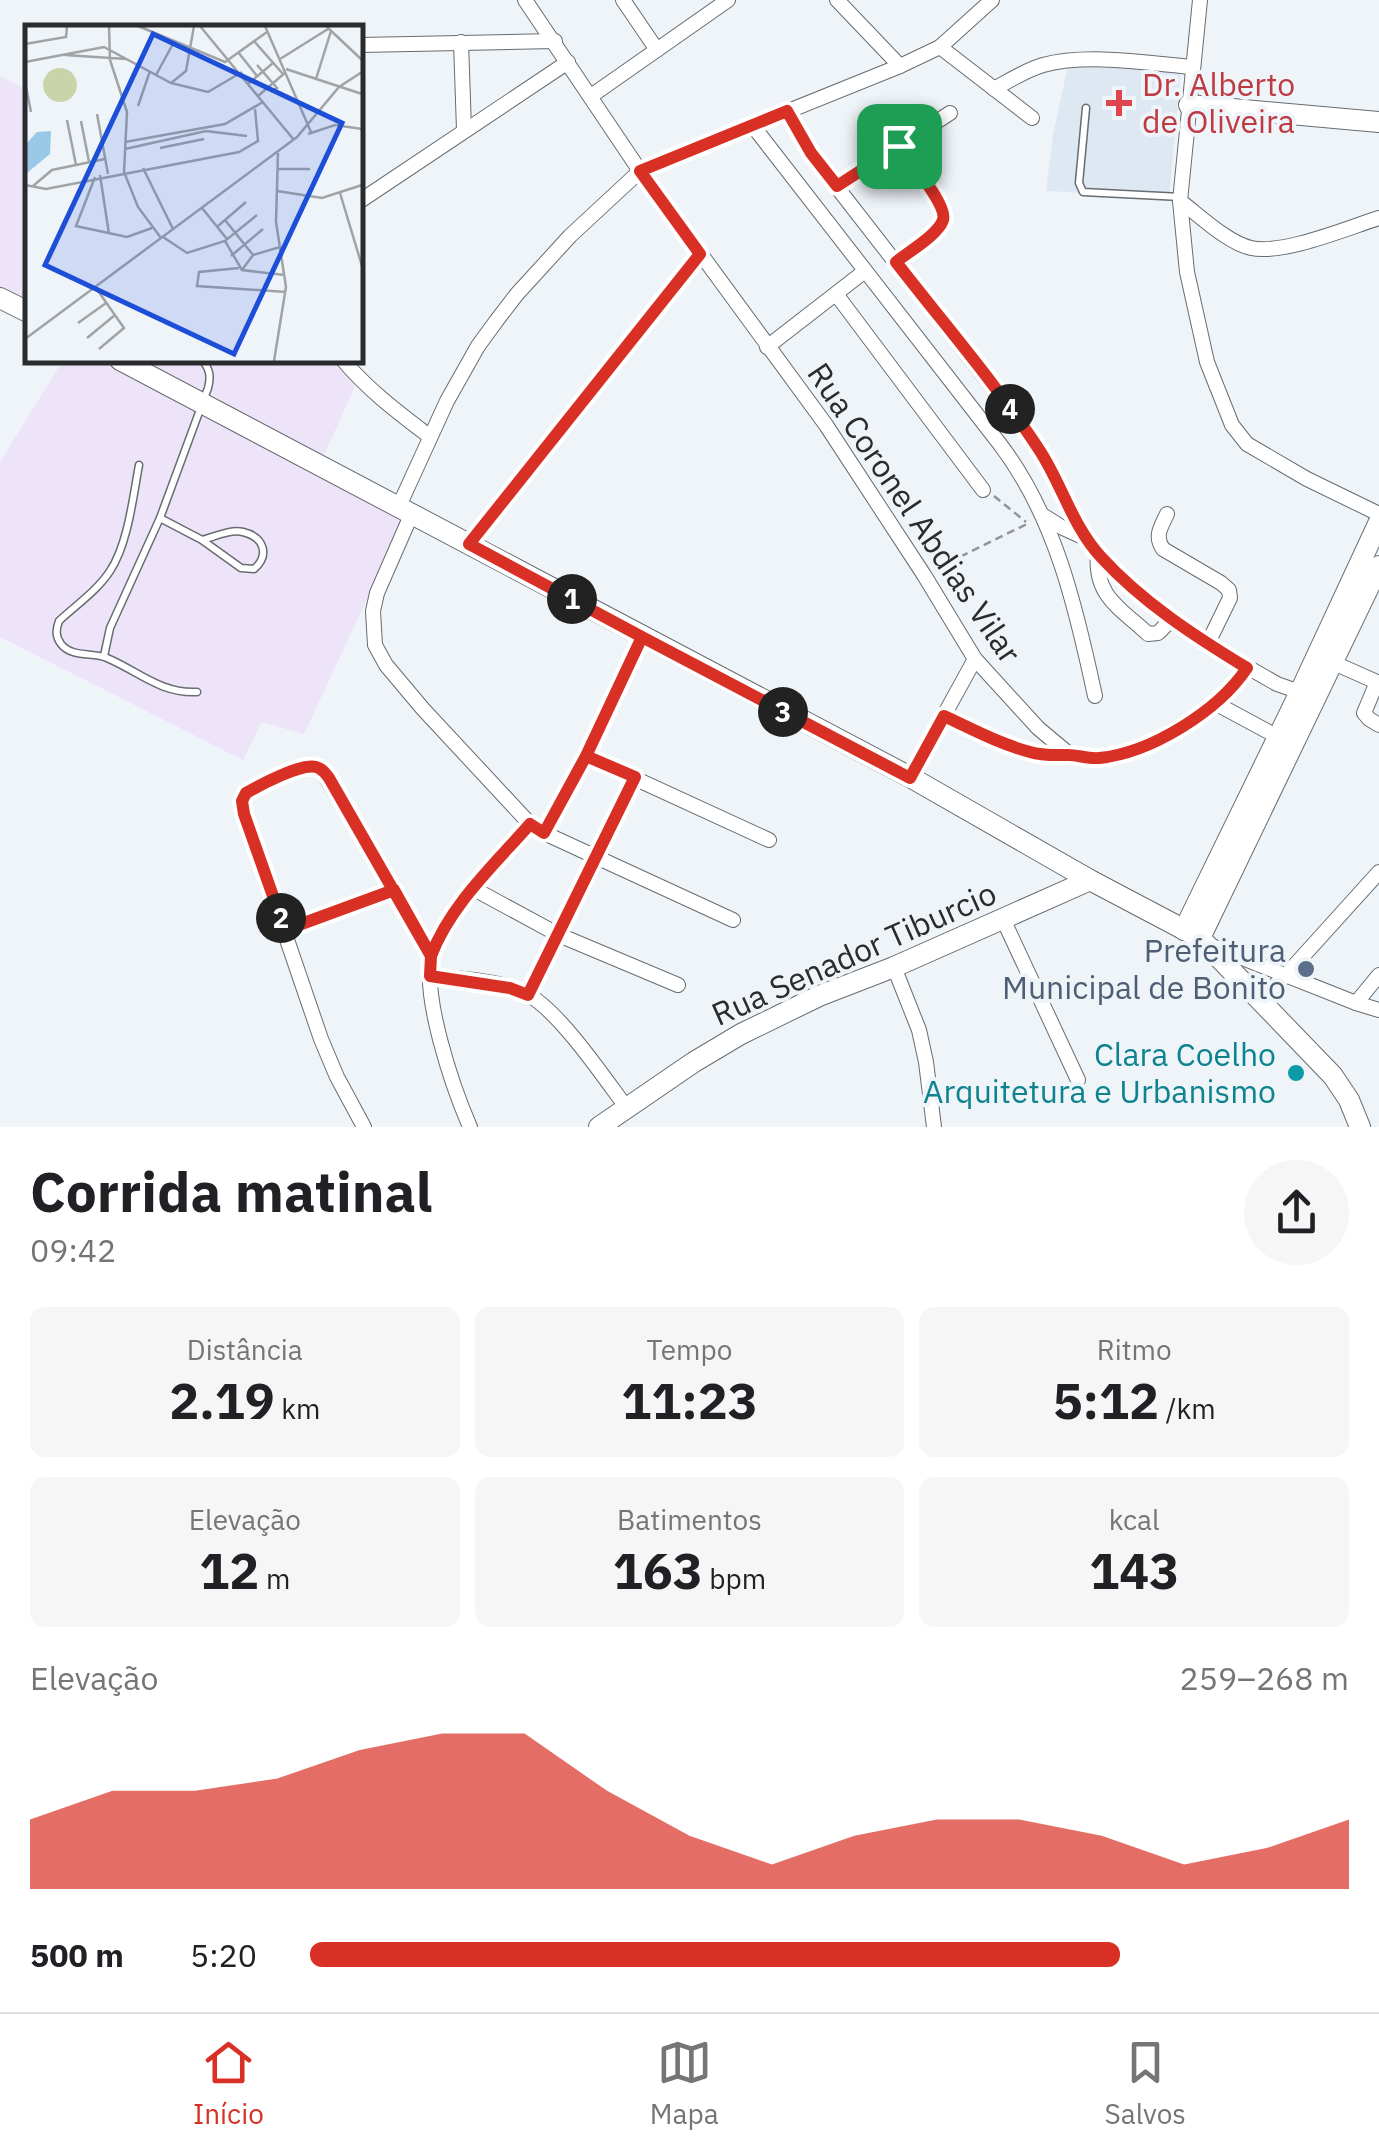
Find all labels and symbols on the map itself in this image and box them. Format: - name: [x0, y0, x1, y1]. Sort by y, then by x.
- inset map: [25, 25, 362, 362]
- place label: Dr. Alberto de Oliveira: [1142, 63, 1295, 142]
- marker: Dr. Alberto de Oliveira: [1106, 90, 1132, 116]
- pin: [857, 104, 942, 189]
- street label: Rua Coronel Abdias Vilar: [799, 354, 1031, 671]
- pin: 4: [985, 384, 1035, 434]
- pin: 1: [547, 574, 597, 624]
- pin: 3: [758, 687, 808, 737]
- street label: Rua Senador Tiburcio: [705, 871, 1002, 1035]
- pin: 2: [256, 893, 306, 943]
- place label: Prefeitura Municipal de Bonito: [1002, 929, 1286, 1008]
- marker: Prefeitura Municipal de Bonito: [1295, 958, 1317, 980]
- place label: Clara Coelho Arquitetura e Urbanismo: [923, 1033, 1276, 1112]
- marker: Clara Coelho Arquitetura e Urbanismo: [1285, 1062, 1307, 1084]

